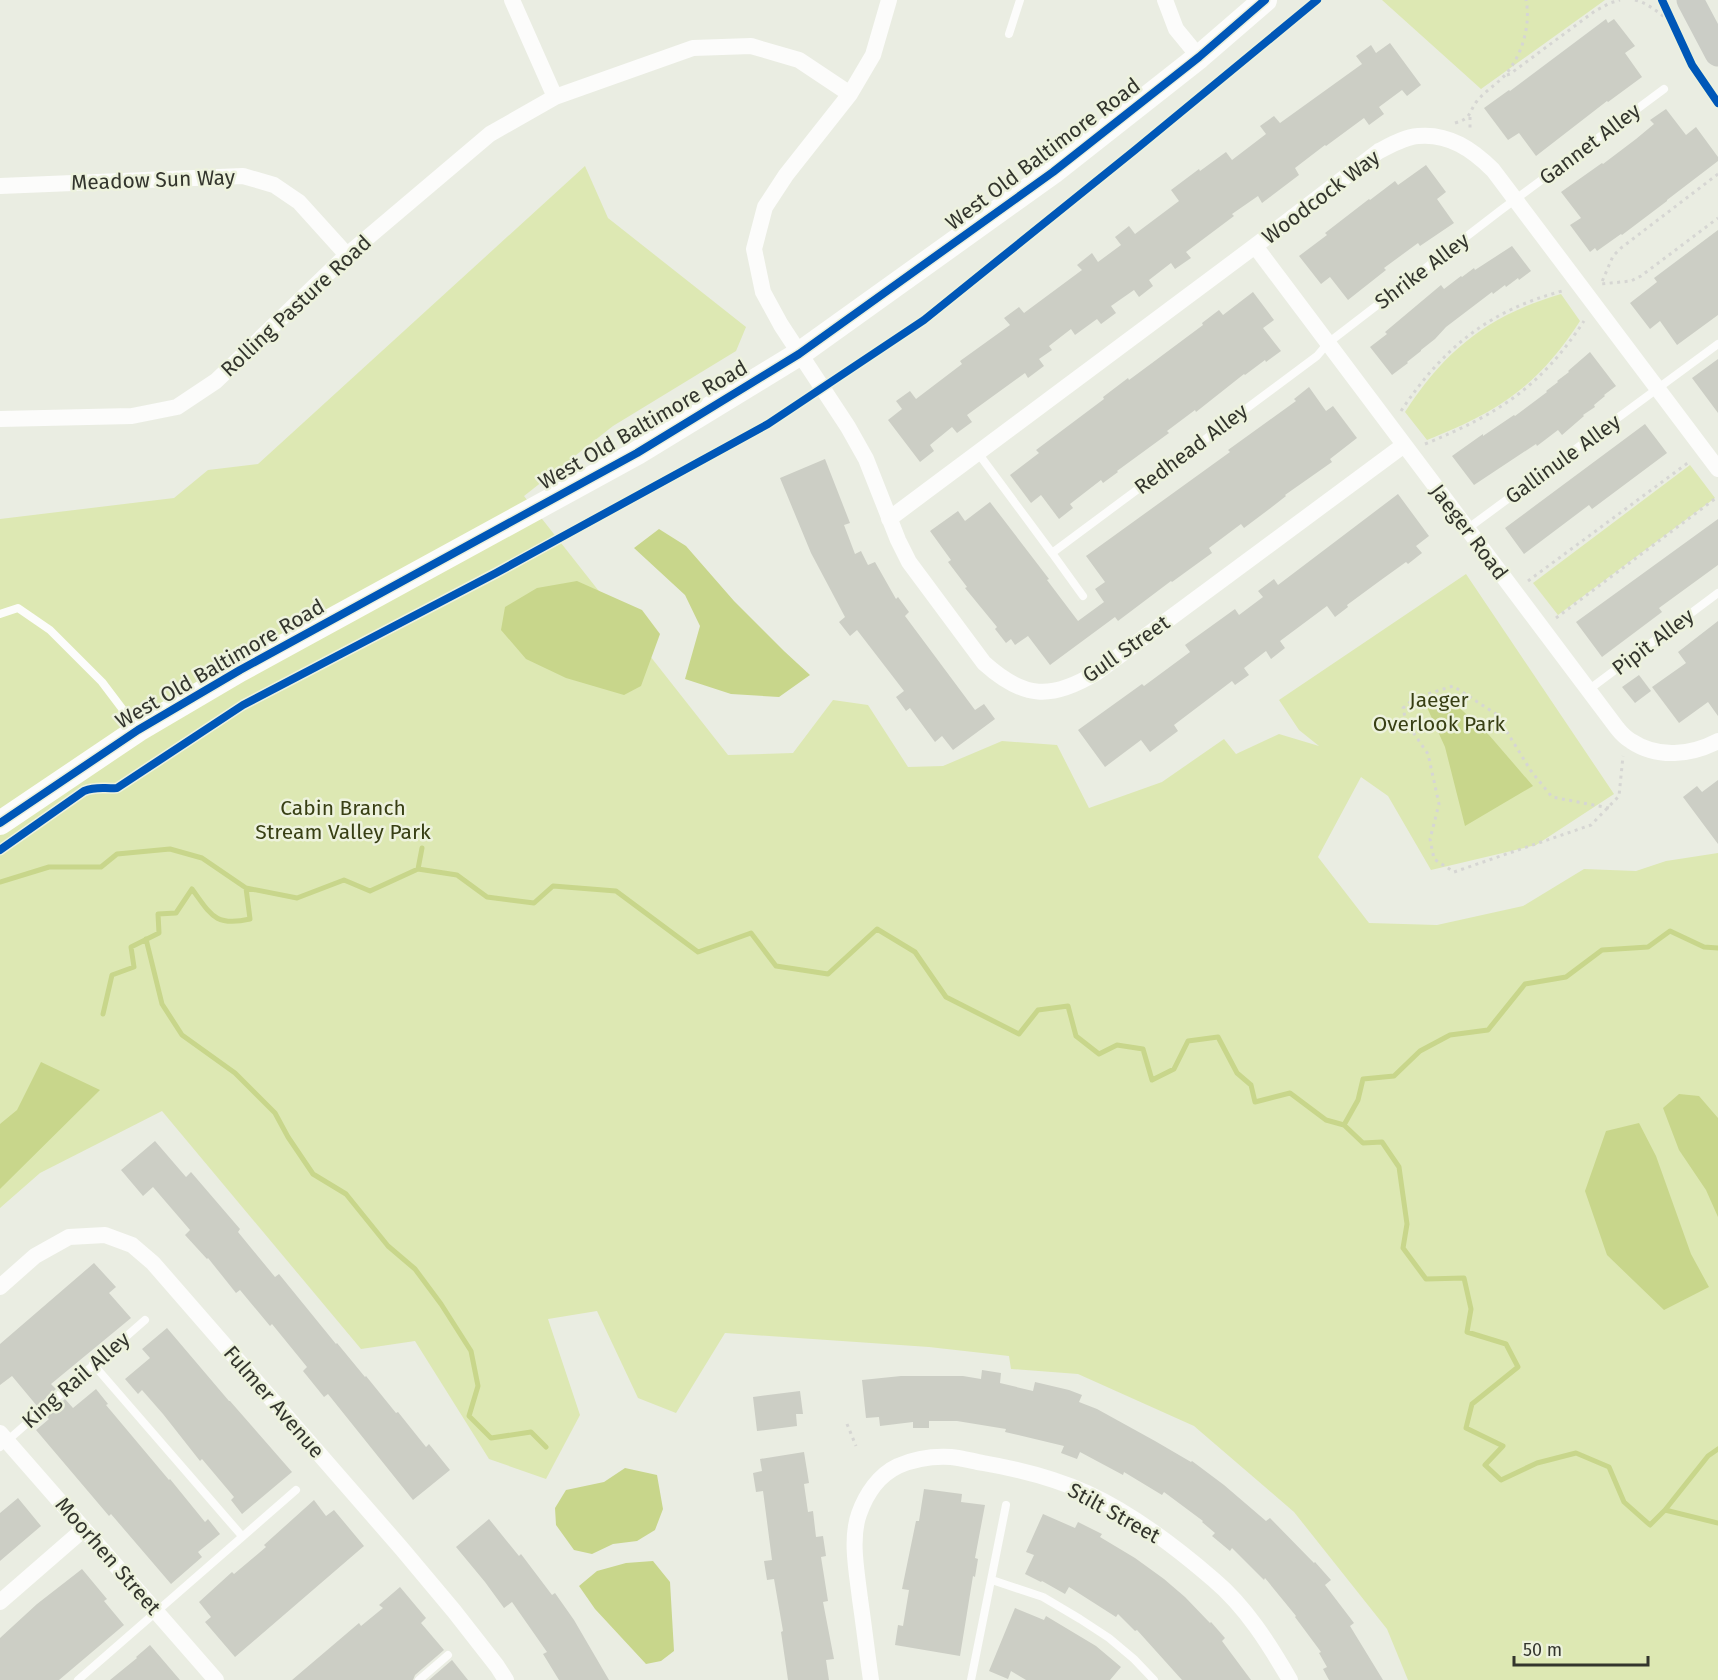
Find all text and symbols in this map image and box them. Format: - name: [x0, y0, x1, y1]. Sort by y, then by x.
- street label: West Old Baltimore Road: [941, 72, 1145, 236]
- street label: Gannet Alley: [1534, 97, 1646, 190]
- street label: Woodcock Way: [1257, 144, 1386, 250]
- street label: Meadow Sun Way: [71, 164, 236, 196]
- street label: Shrike Alley: [1370, 227, 1475, 315]
- street label: Rolling Pasture Road: [215, 229, 377, 383]
- street label: West Old Baltimore Road: [534, 354, 752, 496]
- street label: Redhead Alley: [1129, 397, 1253, 500]
- street label: Gallinule Alley: [1500, 408, 1626, 510]
- street label: Jaeger Road: [1424, 479, 1514, 585]
- street label: West Old Baltimore Road: [111, 593, 329, 735]
- street label: Pipit Alley: [1607, 602, 1700, 681]
- street label: Gull Street: [1077, 609, 1175, 688]
- park label: Jaeger Overlook Park: [1373, 687, 1506, 737]
- park label: Cabin Branch Stream Valley Park: [255, 795, 431, 845]
- street label: King Rail Alley: [17, 1326, 136, 1434]
- street label: Fulmer Avenue: [218, 1340, 330, 1464]
- street label: Stilt Street: [1063, 1477, 1165, 1549]
- street label: Moorhen Street: [50, 1492, 166, 1621]
- scale bar: [1514, 1629, 1648, 1667]
- text: 50 m: [1523, 1639, 1562, 1661]

